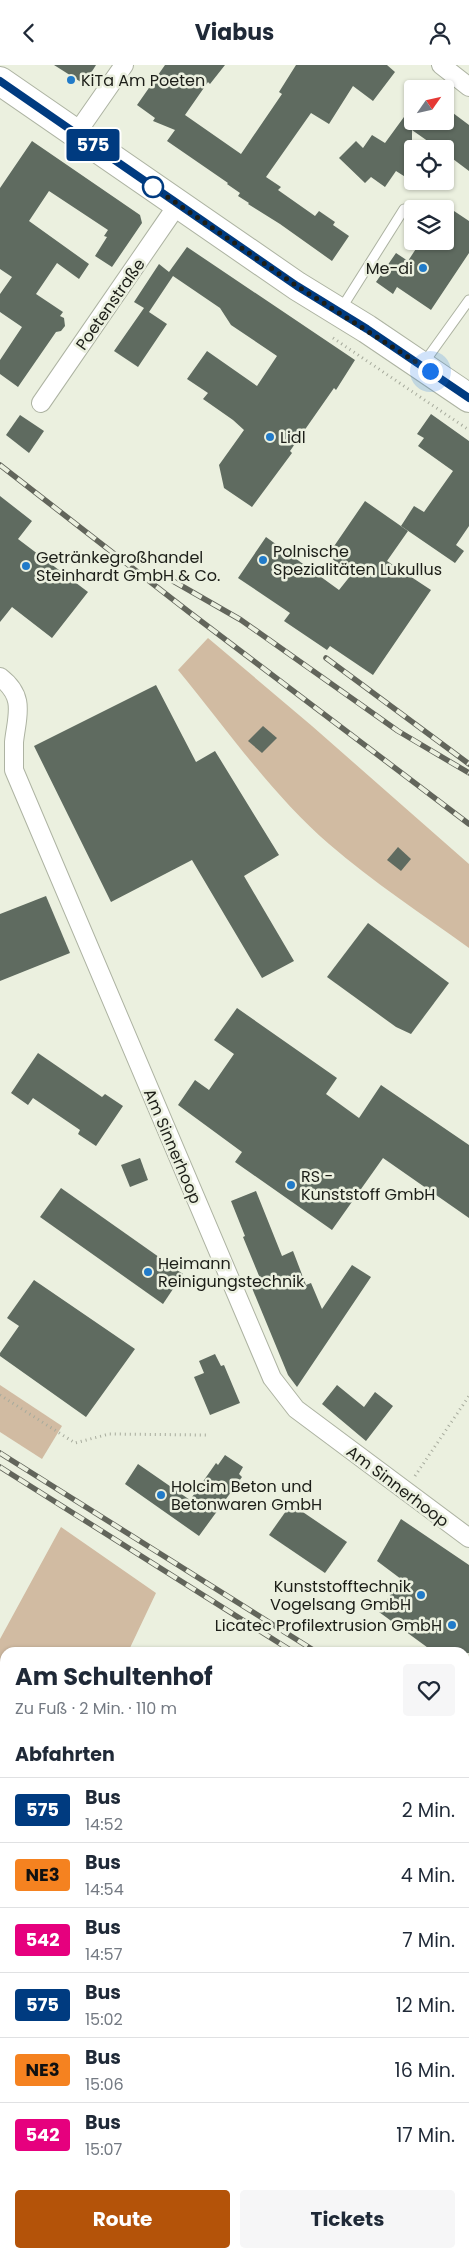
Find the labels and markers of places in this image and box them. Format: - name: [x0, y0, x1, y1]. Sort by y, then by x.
- place label: KiTa Am Poeten: [81, 69, 205, 92]
- marker: KiTa Am Poeten: [65, 74, 77, 86]
- unlabelled marker: [142, 176, 164, 198]
- place label: Me-di: [366, 257, 413, 280]
- marker: Me-di: [417, 262, 429, 274]
- place label: Lidl: [280, 426, 306, 449]
- marker: Lidl: [264, 431, 276, 443]
- place label: Polnische Spezialitäten Lukullus: [273, 540, 442, 581]
- place label: Getränkegroßhandel Steinhardt GmbH & Co.: [36, 546, 220, 587]
- marker: Polnische Spezialitäten Lukullus: [257, 554, 269, 566]
- marker: Getränkegroßhandel Steinhardt GmbH & Co.: [20, 560, 32, 572]
- place label: RS - Kunststoff GmbH: [301, 1165, 435, 1206]
- marker: RS - Kunststoff GmbH: [285, 1179, 297, 1191]
- place label: Heimann Reinigungstechnik: [158, 1252, 305, 1293]
- marker: Heimann Reinigungstechnik: [142, 1266, 154, 1278]
- place label: Holcim Beton und Betonwaren GmbH: [171, 1475, 322, 1516]
- marker: Holcim Beton und Betonwaren GmbH: [155, 1489, 167, 1501]
- place label: Kunststofftechnik Vogelsang GmbH: [270, 1575, 412, 1616]
- marker: Kunststofftechnik Vogelsang GmbH: [415, 1589, 427, 1601]
- place label: Licatec Profilextrusion GmbH: [215, 1614, 442, 1637]
- marker: Licatec Profilextrusion GmbH: [446, 1619, 458, 1631]

